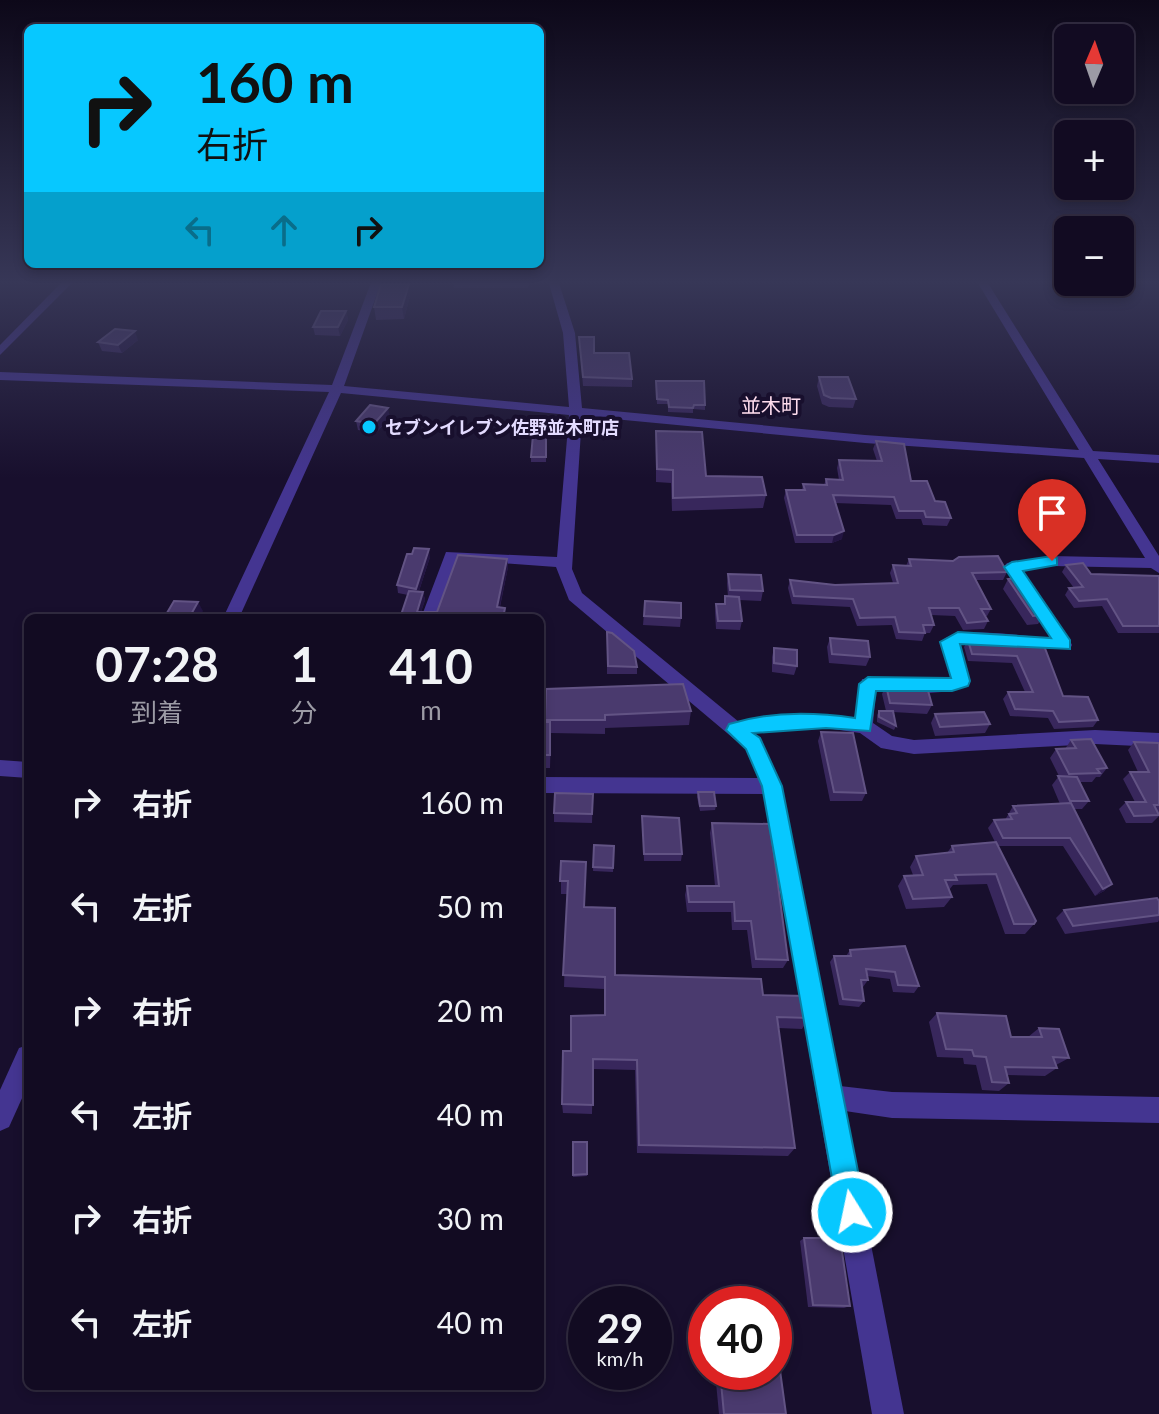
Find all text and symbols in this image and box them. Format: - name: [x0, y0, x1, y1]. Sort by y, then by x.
- north arrow: [1054, 24, 1134, 104]
- map controls: [1054, 24, 1134, 296]
- text: 160 m: [196, 48, 354, 115]
- icon: right: [64, 56, 168, 160]
- button: +: [1054, 120, 1134, 200]
- text: 右折: [196, 122, 268, 166]
- icon: left: [178, 208, 222, 252]
- icon: ahead: [262, 208, 306, 252]
- icon: right: [346, 208, 390, 252]
- button: −: [1054, 216, 1134, 296]
- district label: 並木町: [741, 393, 801, 417]
- place label: セブンイレブン佐野並木町店: [385, 416, 619, 438]
- marker: セブンイレブン佐野並木町店: [360, 418, 378, 436]
- pin: [1018, 479, 1086, 561]
- icon: arrive: [1030, 491, 1074, 535]
- text: 07:28: [95, 635, 219, 692]
- text: 1: [290, 635, 318, 692]
- text: 410: [389, 637, 473, 694]
- text: m: [420, 694, 442, 726]
- text: 到着: [131, 696, 183, 728]
- text: 分: [291, 696, 317, 728]
- icon: right: [64, 780, 108, 824]
- text: 160 m: [419, 784, 504, 820]
- text: 右折: [132, 785, 192, 821]
- icon: left: [64, 884, 108, 928]
- text: 50 m: [437, 888, 504, 924]
- text: 左折: [132, 889, 192, 925]
- icon: right: [64, 988, 108, 1032]
- text: 20 m: [437, 992, 504, 1028]
- text: 右折: [132, 993, 192, 1029]
- icon: left: [64, 1092, 108, 1136]
- text: 40 m: [437, 1096, 504, 1132]
- text: 左折: [132, 1097, 192, 1133]
- position arrow: [810, 1170, 894, 1254]
- icon: right: [64, 1196, 108, 1240]
- text: 30 m: [437, 1200, 504, 1236]
- text: 右折: [132, 1201, 192, 1237]
- speed limit sign: 40: [688, 1286, 792, 1390]
- icon: left: [64, 1300, 108, 1344]
- text: 40 m: [437, 1304, 504, 1340]
- text: 29: [597, 1304, 643, 1352]
- text: 左折: [132, 1305, 192, 1341]
- text: km/h: [597, 1346, 643, 1370]

